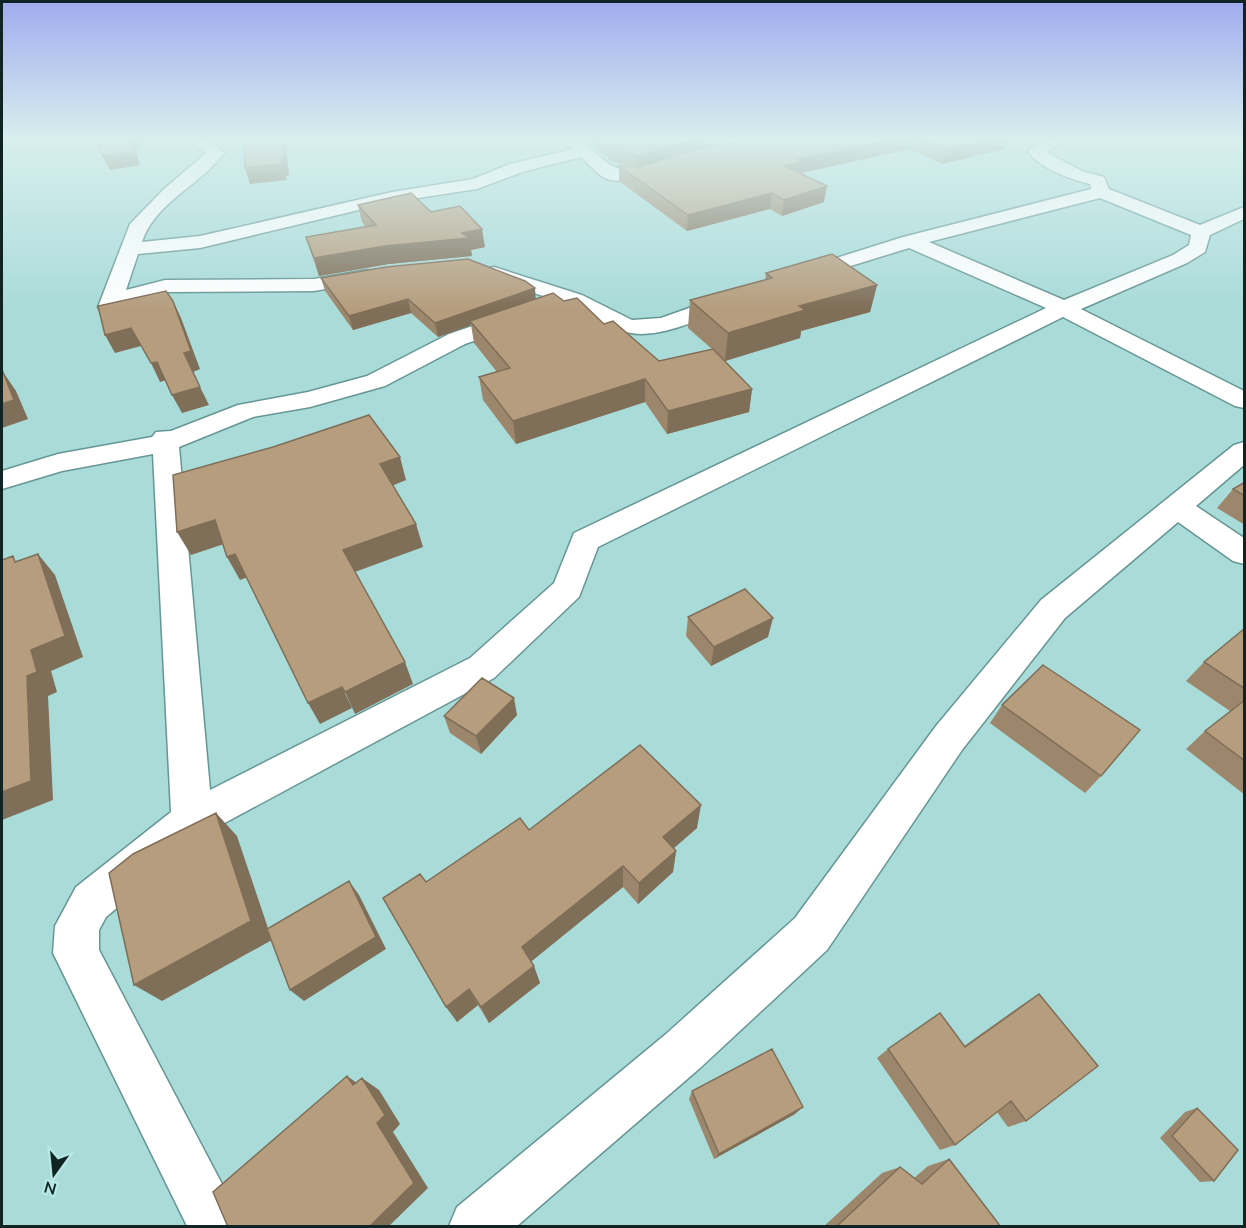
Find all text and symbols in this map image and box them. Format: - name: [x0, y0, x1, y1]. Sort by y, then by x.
- north arrow: [24, 1144, 84, 1204]
- text: N: [42, 1175, 59, 1200]

